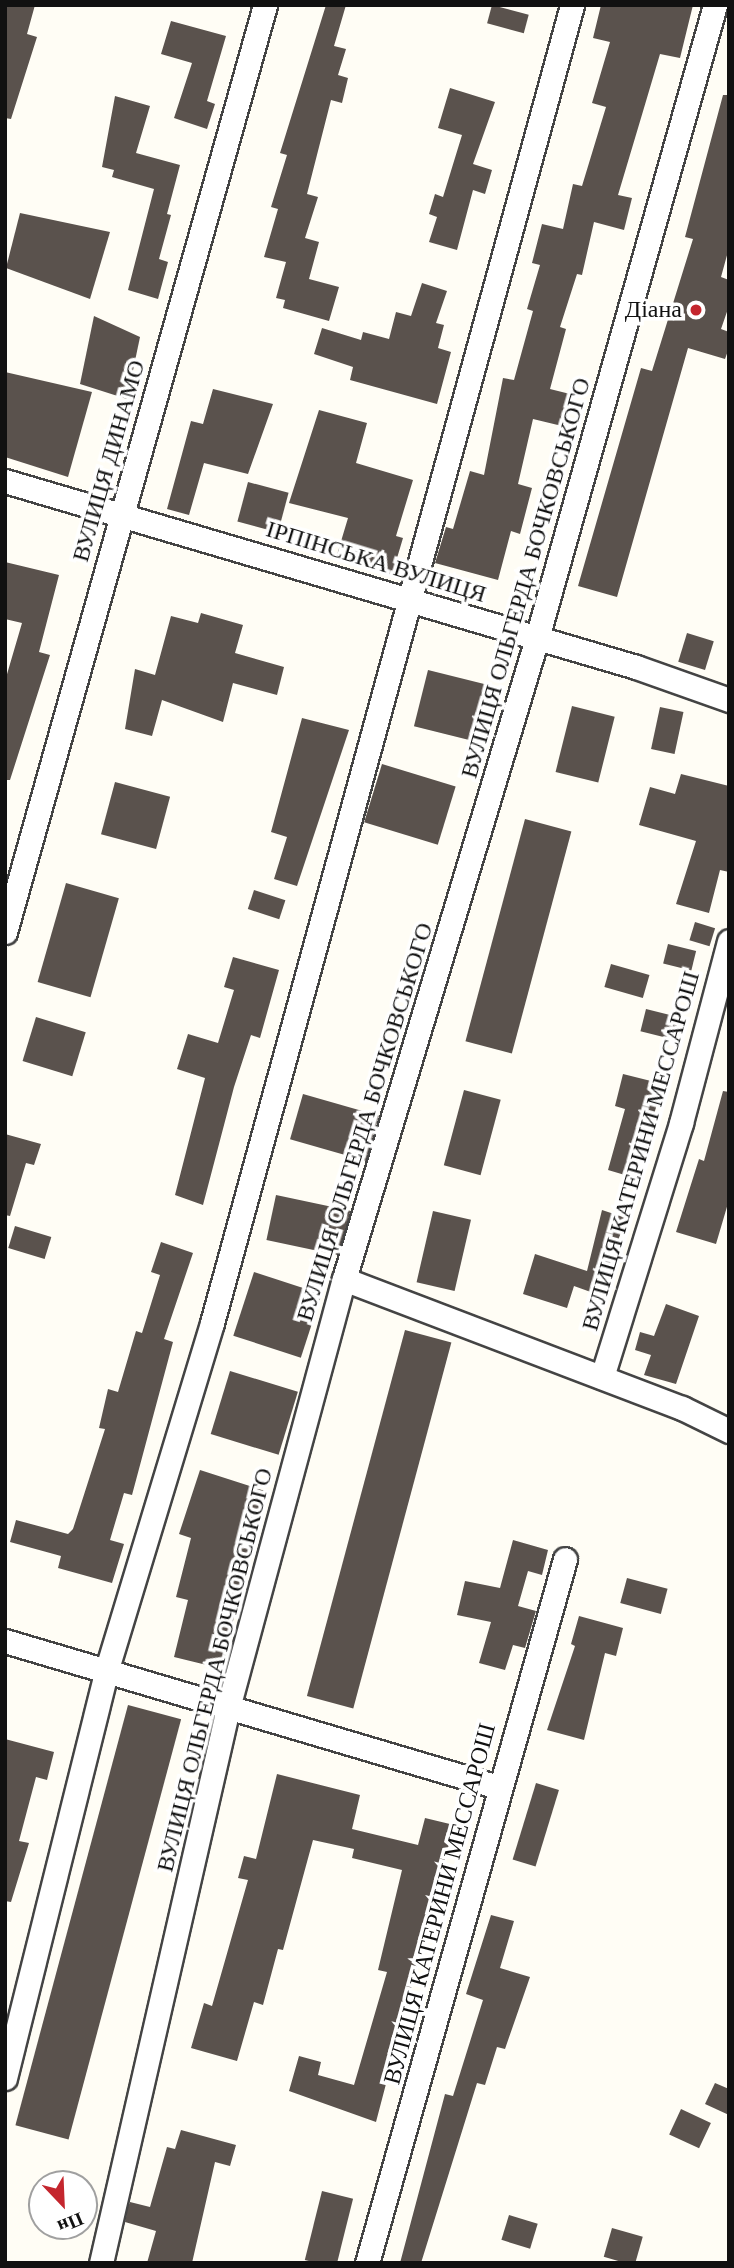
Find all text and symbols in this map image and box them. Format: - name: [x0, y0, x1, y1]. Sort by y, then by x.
- place label: Діана: [625, 296, 682, 324]
- marker: Діана: [688, 302, 704, 318]
- street label: ВУЛИЦЯ ДИНАМО: [66, 357, 152, 565]
- street label: ВУЛИЦЯ ОЛЬГЕРДА БОЧКОВСЬКОГО: [455, 375, 597, 781]
- street label: ІРПІНСЬКА ВУЛИЦЯ: [263, 515, 489, 609]
- street label: ВУЛИЦЯ ОЛЬГЕРДА БОЧКОВСЬКОГО: [291, 919, 439, 1325]
- street label: ВУЛИЦЯ КАТЕРИНИ МЕССАРОШ: [576, 968, 706, 1334]
- street label: ВУЛИЦЯ ОЛЬГЕРДА БОЧКОВСЬКОГО: [151, 1465, 279, 1875]
- street label: ВУЛИЦЯ КАТЕРИНИ МЕССАРОШ: [378, 1720, 502, 2088]
- north arrow: [28, 2170, 98, 2240]
- text: Пн: [55, 2208, 87, 2238]

